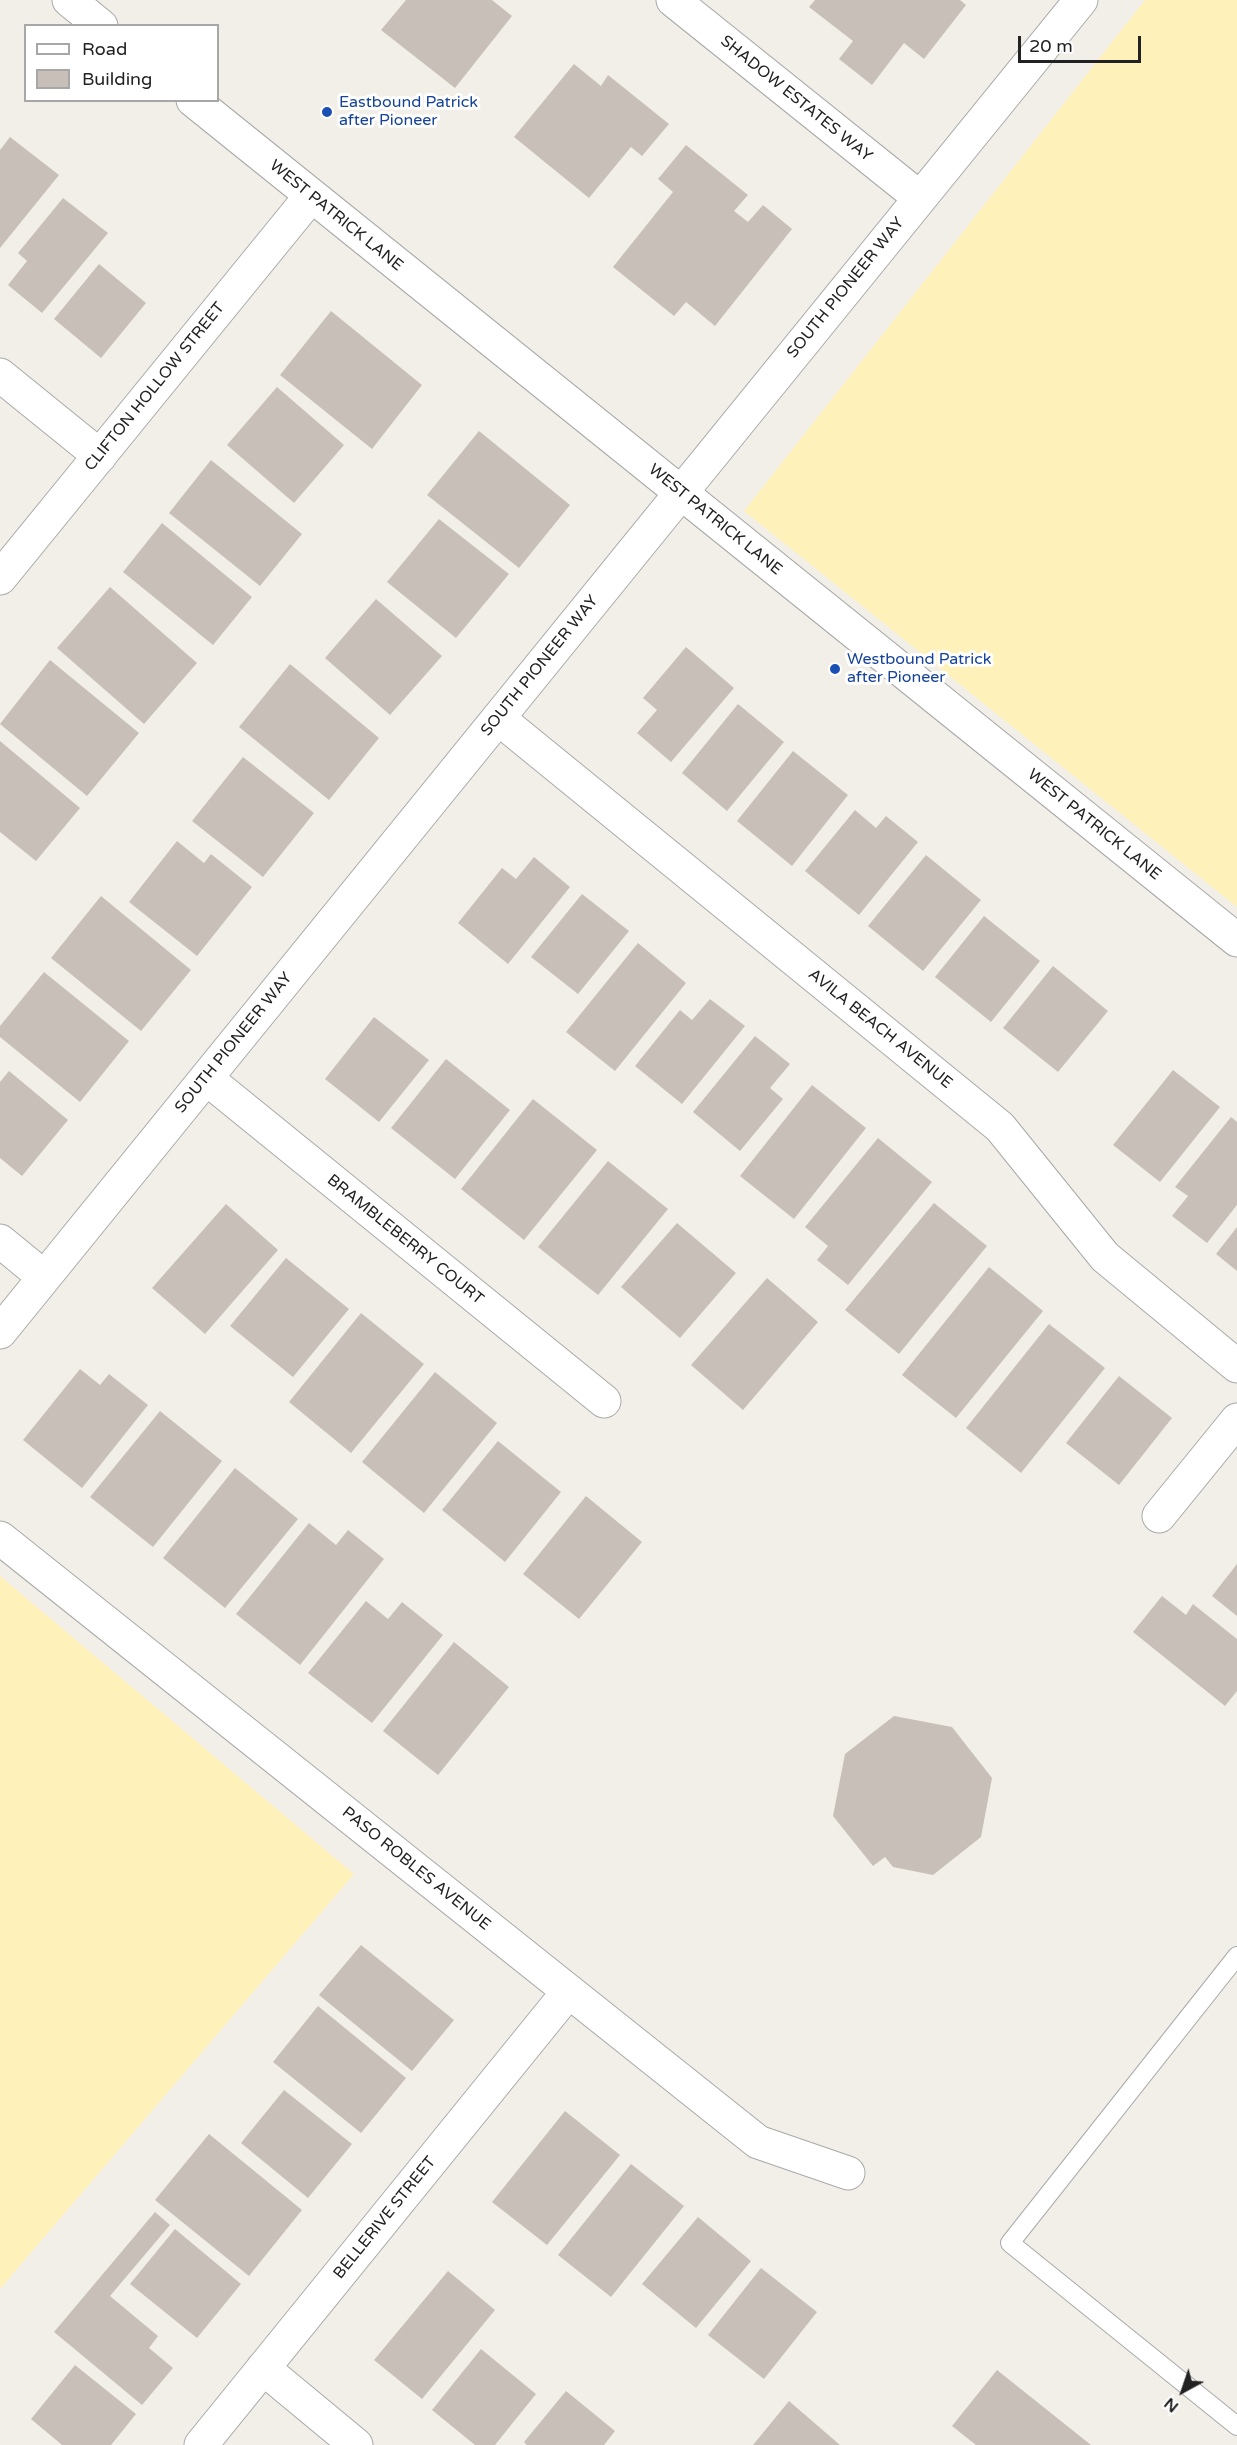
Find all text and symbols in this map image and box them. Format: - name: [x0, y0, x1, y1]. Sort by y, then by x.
- legend: [24, 24, 219, 102]
- scale bar: [1021, 24, 1144, 62]
- street label: SHADOW ESTATES WAY: [716, 32, 876, 166]
- text: 20 m: [1029, 35, 1073, 57]
- text: Road: [82, 38, 127, 60]
- text: Building: [82, 68, 152, 90]
- place label: Eastbound Patrick after Pioneer: [339, 93, 478, 131]
- marker: Eastbound Patrick after Pioneer: [320, 105, 334, 119]
- street label: WEST PATRICK LANE: [265, 156, 407, 276]
- street label: SOUTH PIONEER WAY: [783, 214, 909, 362]
- street label: CLIFTON HOLLOW STREET: [81, 299, 229, 475]
- street label: WEST PATRICK LANE: [644, 460, 786, 580]
- street label: SOUTH PIONEER WAY: [477, 592, 603, 740]
- place label: Westbound Patrick after Pioneer: [847, 650, 991, 688]
- marker: Westbound Patrick after Pioneer: [828, 662, 842, 676]
- street label: WEST PATRICK LANE: [1023, 765, 1165, 885]
- street label: AVILA BEACH AVENUE: [804, 965, 956, 1093]
- street label: SOUTH PIONEER WAY: [171, 969, 297, 1117]
- street label: BRAMBLEBERRY COURT: [323, 1171, 487, 1309]
- street label: PASO ROBLES AVENUE: [338, 1803, 494, 1935]
- street label: BELLERIVE STREET: [330, 2153, 440, 2283]
- north arrow: [1153, 2361, 1213, 2421]
- text: N: [1160, 2393, 1183, 2417]

